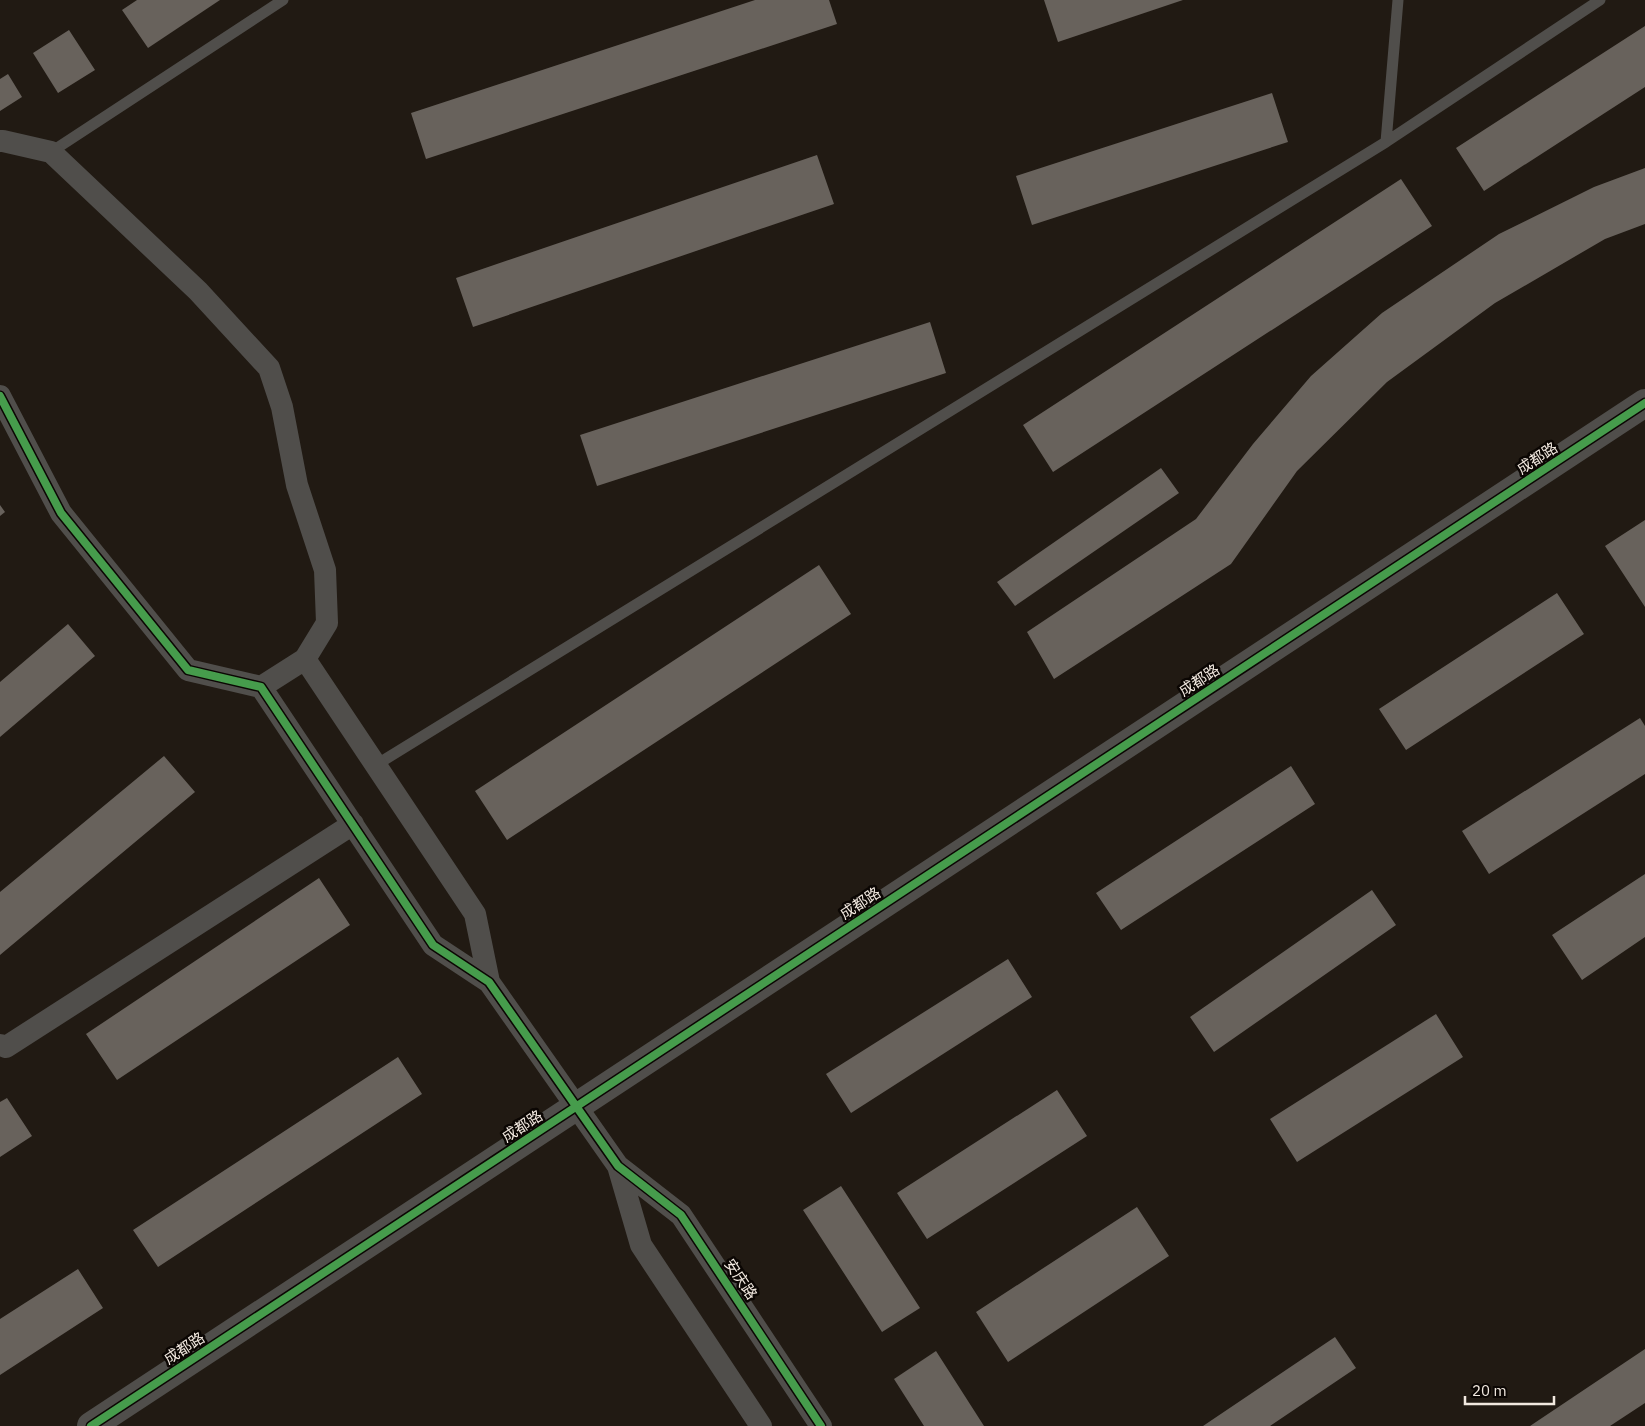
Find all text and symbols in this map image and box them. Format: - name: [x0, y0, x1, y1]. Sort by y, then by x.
- street label: 成都路: [1513, 438, 1561, 478]
- street label: 成都路: [1175, 660, 1223, 700]
- street label: 成都路: [836, 883, 884, 923]
- street label: 成都路: [498, 1106, 546, 1146]
- street label: 安庆路: [721, 1255, 761, 1303]
- street label: 成都路: [160, 1328, 208, 1368]
- scale bar: [1465, 1374, 1554, 1406]
- text: 20 m: [1472, 1381, 1507, 1400]

